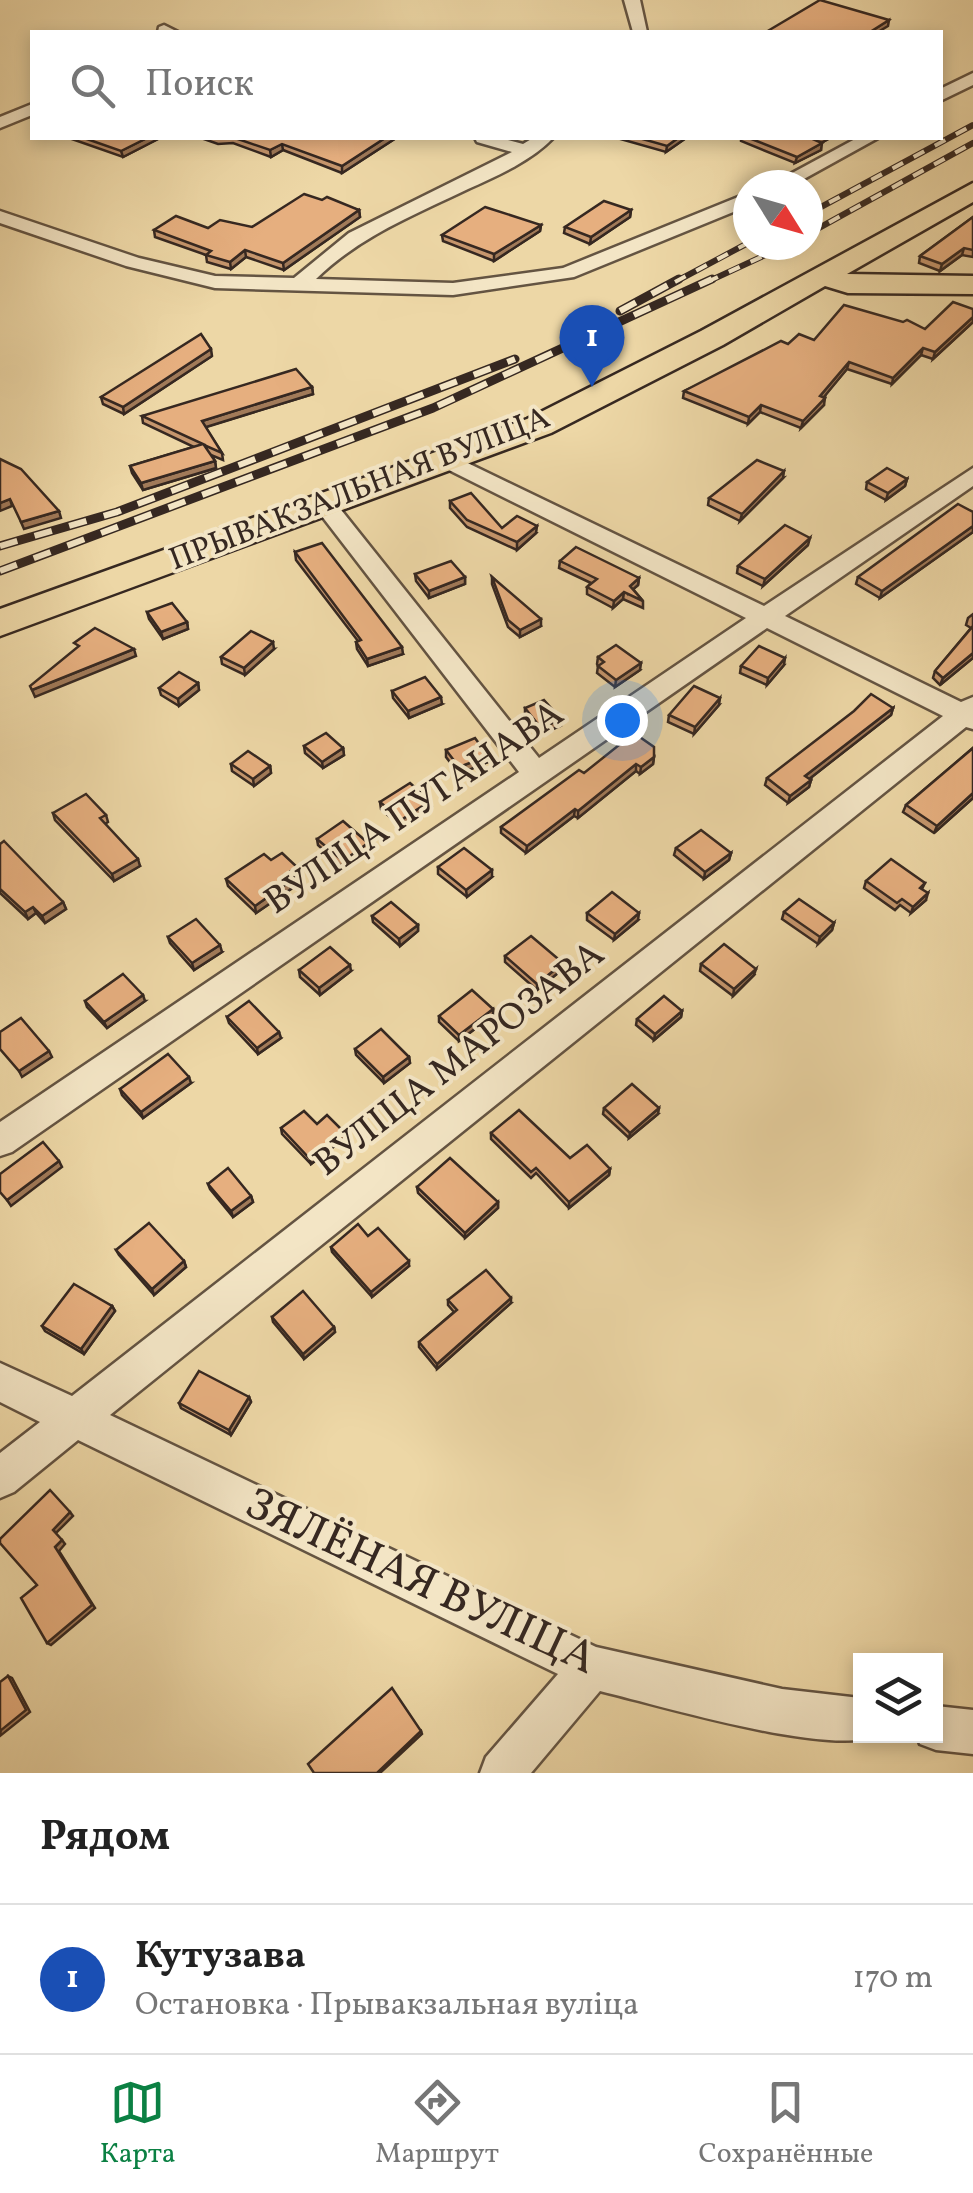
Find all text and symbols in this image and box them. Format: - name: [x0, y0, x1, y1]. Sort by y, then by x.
- search box: [30, 30, 943, 140]
- icon: search: [65, 58, 120, 113]
- text: Поиск: [145, 59, 254, 112]
- north arrow: [733, 170, 823, 260]
- pin: 1: [560, 304, 624, 387]
- street label: ПРЫВАКЗАЛЬНАЯ ВУЛІЦА: [163, 397, 557, 583]
- street label: ВУЛІЦА ПУГАНАВА: [255, 689, 575, 929]
- your location: [597, 695, 648, 746]
- street label: ВУЛІЦА МАРОЗАВА: [303, 929, 617, 1191]
- street label: ЗЯЛЁНАЯ ВУЛІЦА: [234, 1474, 606, 1692]
- map controls: [853, 1653, 943, 1743]
- button: layers: [853, 1653, 943, 1743]
- text: Рядом: [40, 1809, 170, 1868]
- text: Кутузава: [135, 1931, 306, 1984]
- text: 1: [66, 1957, 79, 2001]
- text: 170 m: [852, 1957, 933, 2001]
- text: Остановка · Прывакзальная вуліца: [135, 1984, 639, 2028]
- tab: Карта: [100, 2075, 176, 2174]
- tab: Маршрут: [375, 2075, 499, 2174]
- tab: Сохранённые: [699, 2075, 873, 2174]

